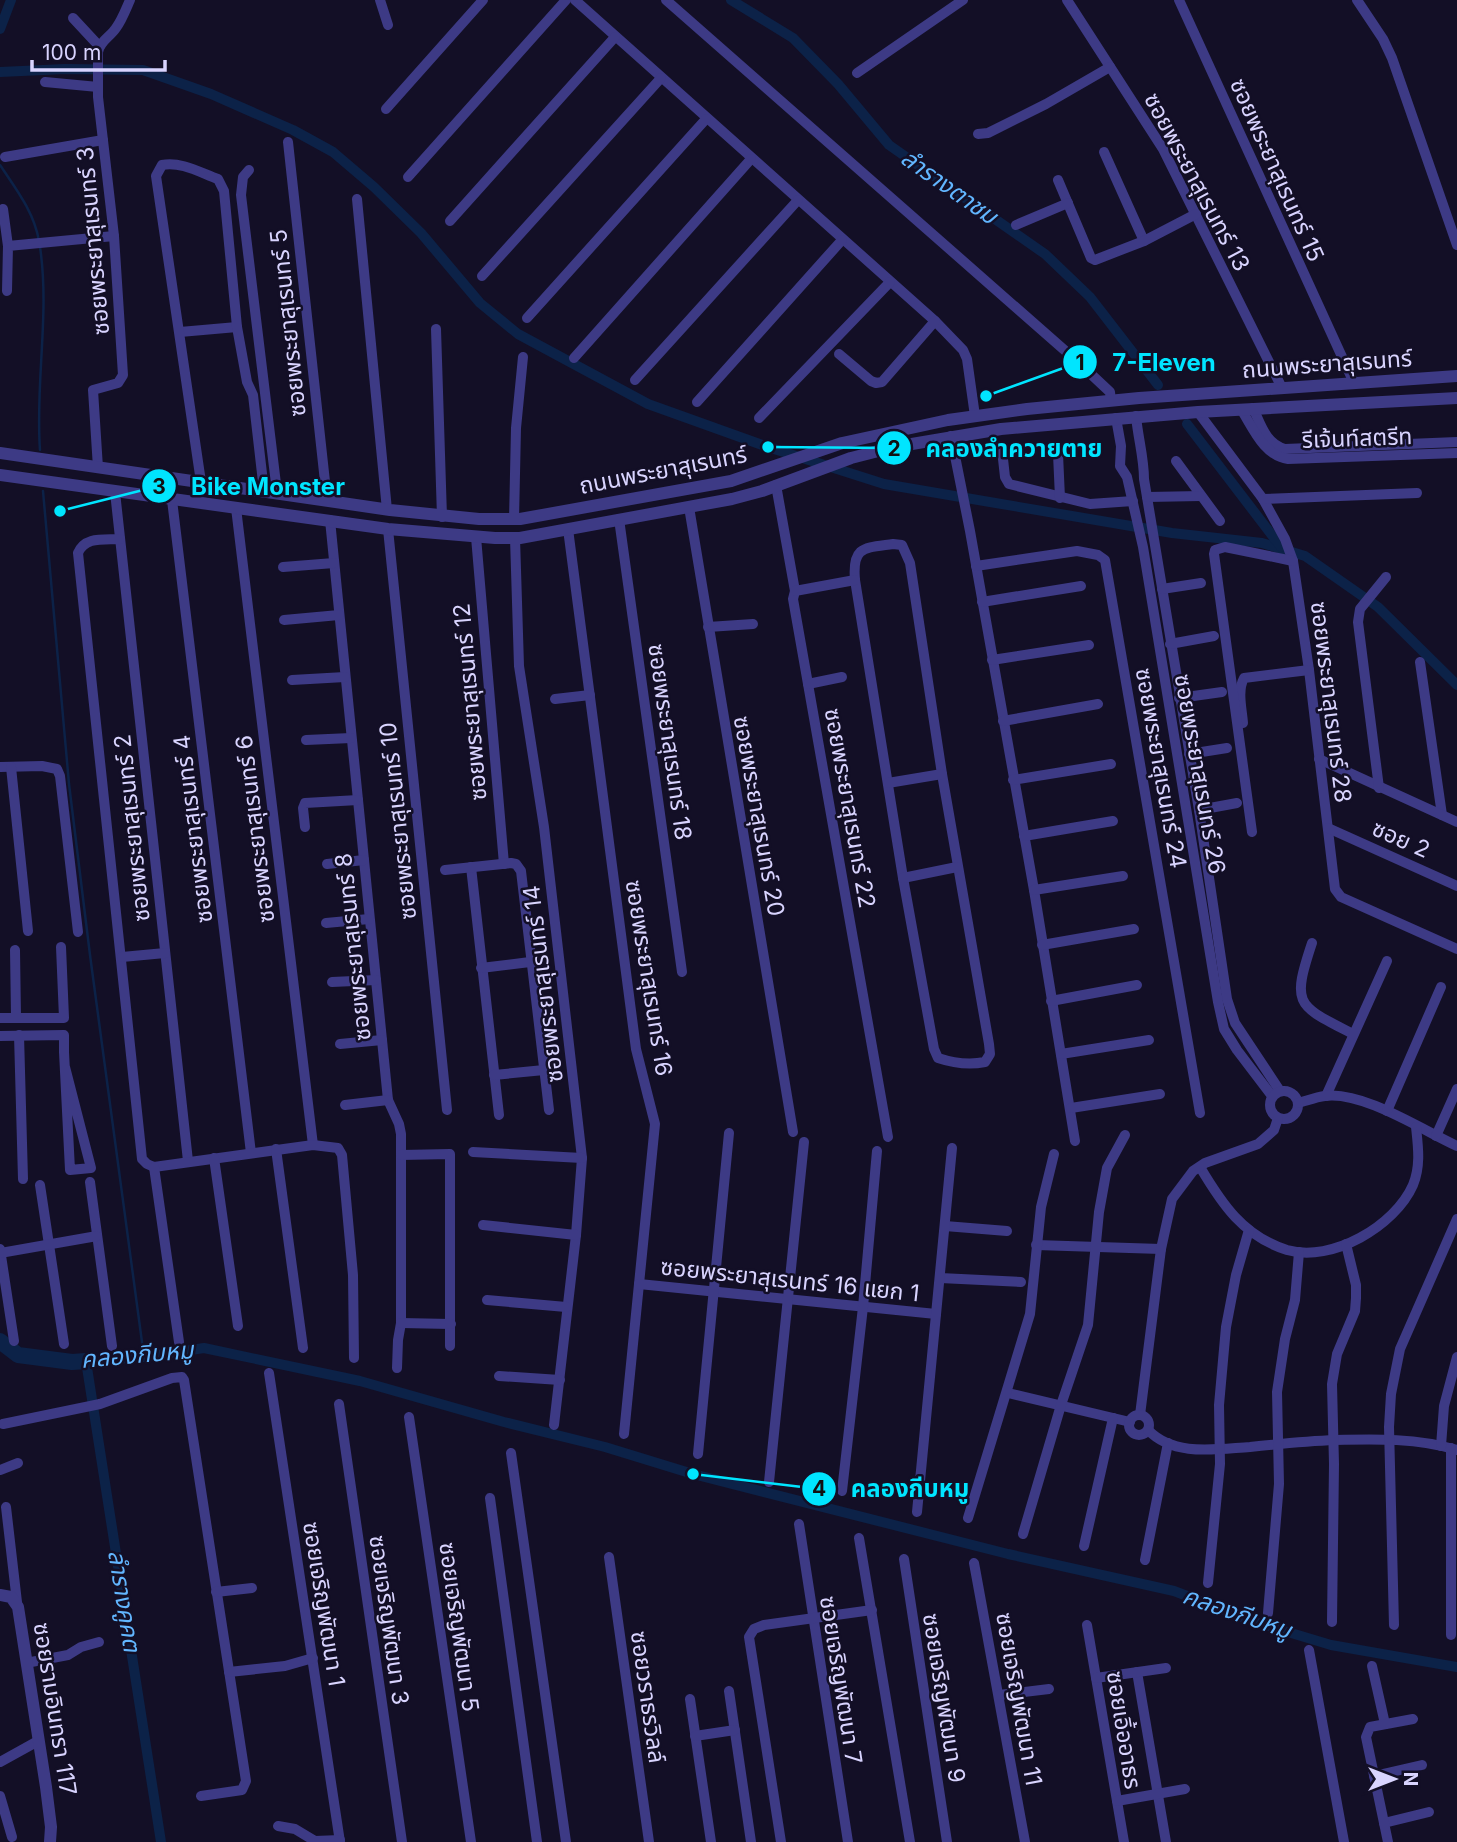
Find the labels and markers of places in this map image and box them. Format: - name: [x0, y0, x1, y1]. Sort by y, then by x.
- callout: 7-Eleven: [1063, 340, 1229, 385]
- callout: คลองลำควายตาย: [877, 426, 1117, 471]
- callout: Bike Monster: [142, 464, 359, 509]
- callout: คลองกีบหมู: [802, 1466, 983, 1511]

